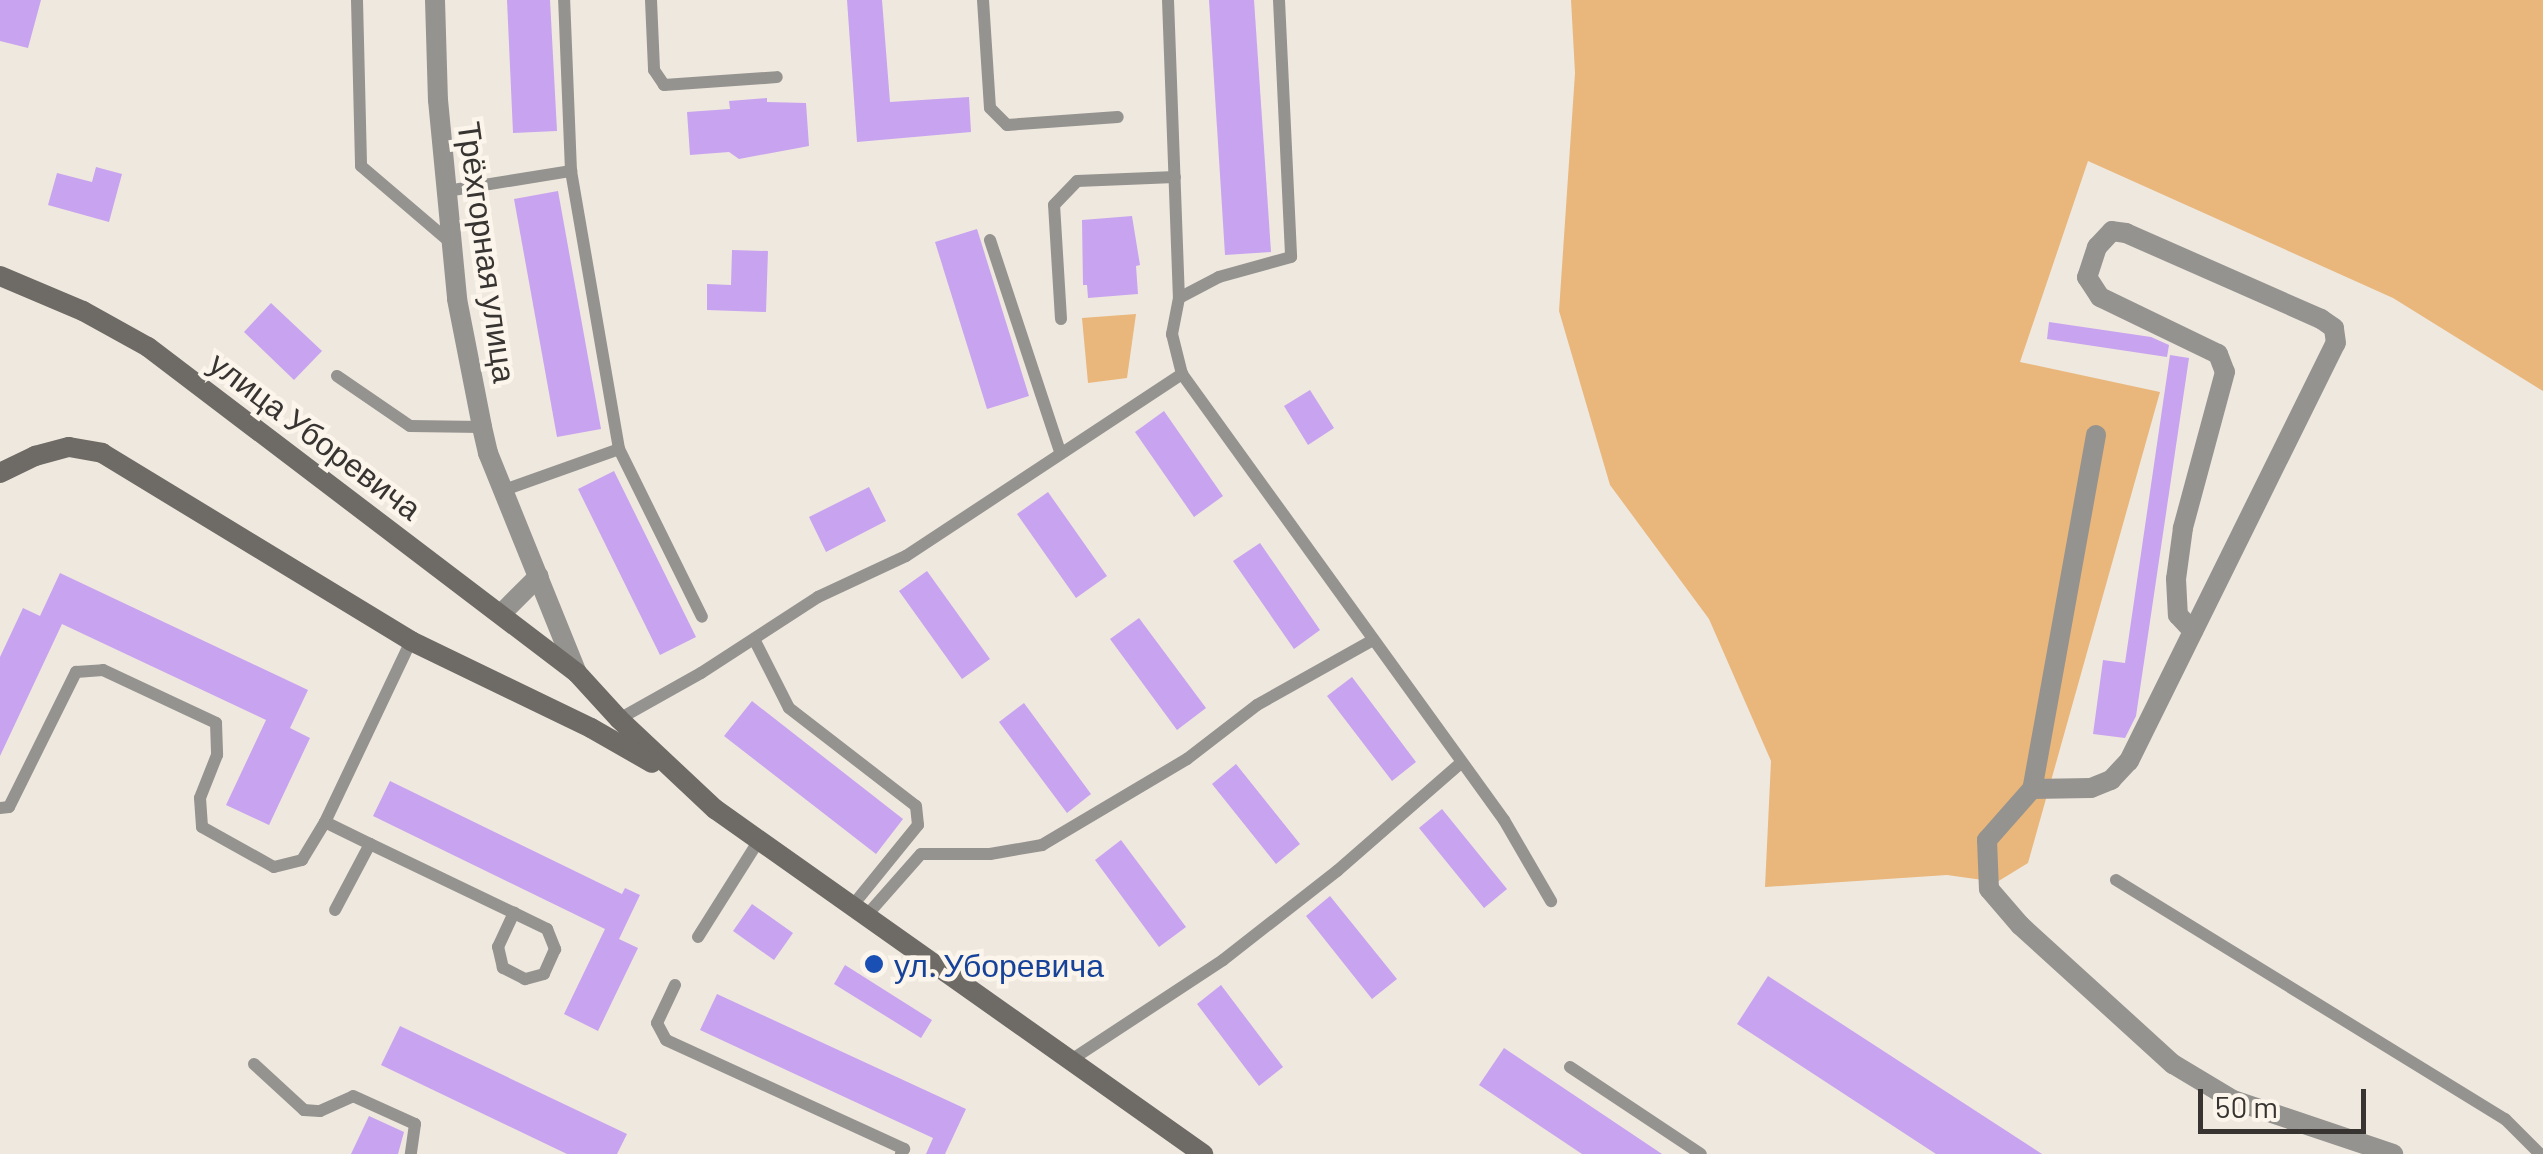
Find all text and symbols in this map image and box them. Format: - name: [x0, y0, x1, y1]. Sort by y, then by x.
- street label: Трёхгорная улица: [451, 119, 525, 385]
- street label: улица Уборевича: [203, 343, 429, 527]
- place label: ул. Уборевича: [894, 945, 1104, 983]
- marker: ул. Уборевича: [863, 953, 885, 975]
- scale bar: [2203, 1069, 2370, 1131]
- text: 50 m: [2215, 1088, 2278, 1124]

